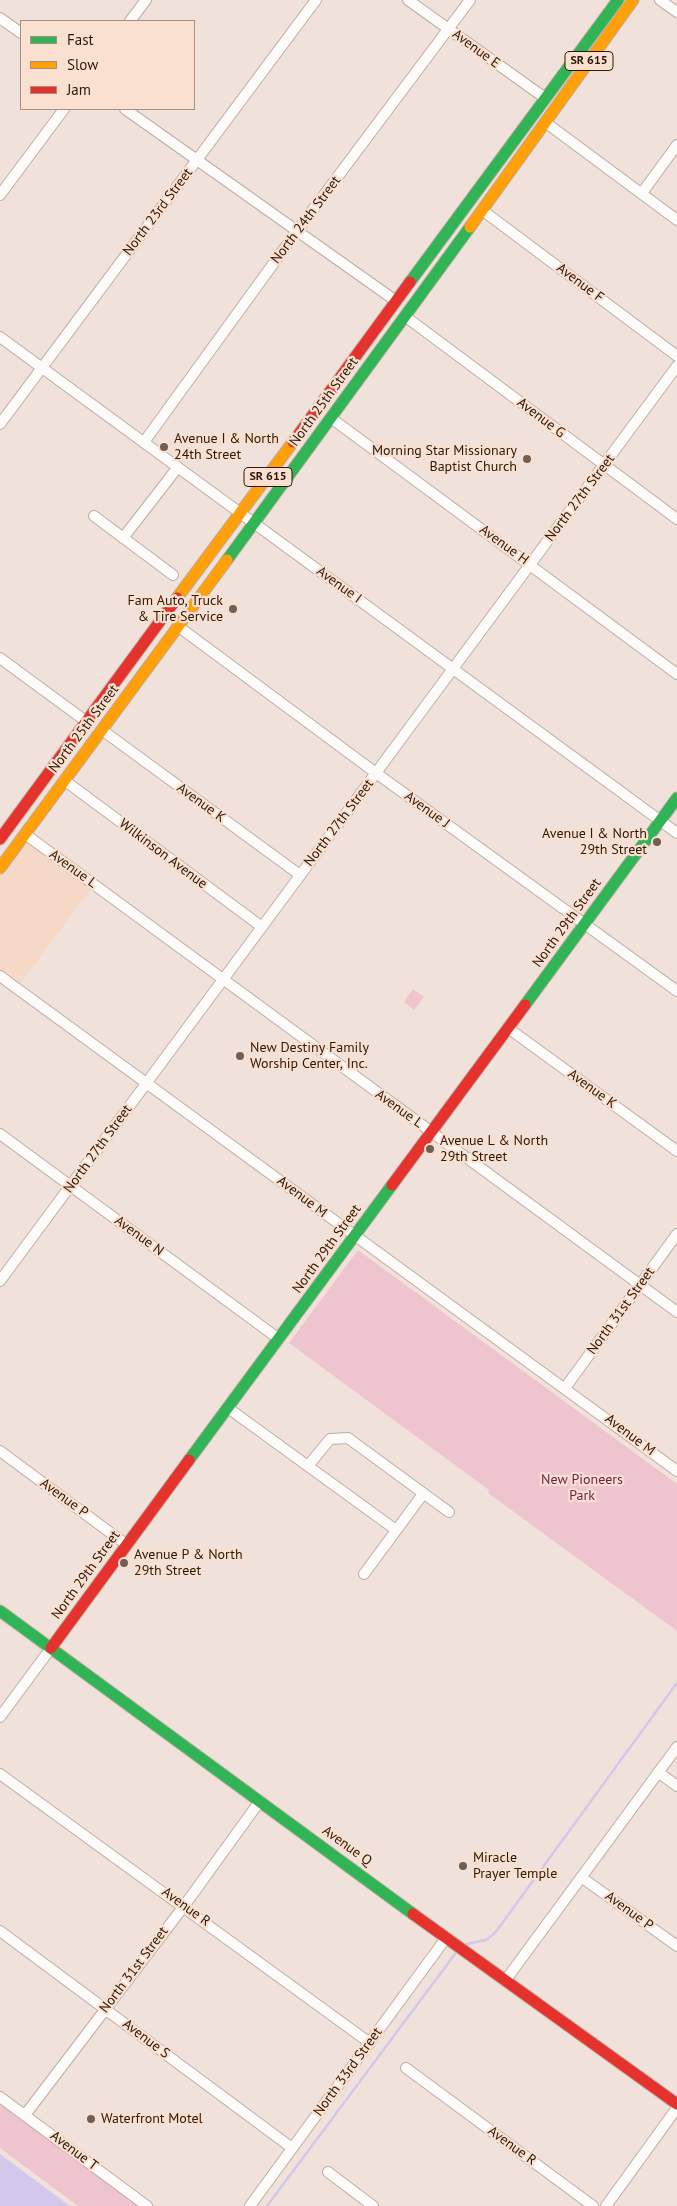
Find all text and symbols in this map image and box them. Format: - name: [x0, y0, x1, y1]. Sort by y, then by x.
- legend: [20, 20, 195, 110]
- street label: Avenue E: [449, 26, 503, 72]
- text: Fast: [67, 30, 94, 49]
- road number: SR 615: [565, 51, 613, 70]
- text: Slow: [67, 55, 98, 74]
- text: Jam: [67, 80, 91, 99]
- street label: North 23rd Street: [120, 165, 196, 259]
- street label: North 24th Street: [268, 173, 344, 267]
- street label: Avenue F: [553, 260, 607, 306]
- street label: North 25th Street: [286, 354, 362, 450]
- street label: Avenue G: [514, 394, 568, 442]
- place label: Avenue I & North 24th Street: [174, 431, 279, 464]
- marker: Avenue I & North 24th Street: [158, 441, 170, 453]
- place label: Morning Star Missionary Baptist Church: [372, 443, 517, 476]
- street label: North 27th Street: [542, 451, 618, 545]
- marker: Morning Star Missionary Baptist Church: [521, 453, 533, 465]
- road number: SR 615: [244, 468, 292, 487]
- street label: Avenue H: [476, 521, 532, 569]
- street label: Avenue I: [313, 563, 365, 607]
- place label: Fam Auto, Truck & Tire Service: [128, 593, 223, 626]
- marker: Fam Auto, Truck & Tire Service: [227, 603, 239, 615]
- street label: North 25th Street: [46, 682, 122, 776]
- street label: North 27th Street: [301, 776, 377, 870]
- street label: Avenue K: [173, 780, 229, 826]
- street label: Avenue J: [401, 788, 453, 832]
- street label: Wilkinson Avenue: [116, 815, 210, 893]
- place label: Avenue I & North 29th Street: [542, 826, 647, 859]
- marker: Avenue I & North 29th Street: [651, 836, 663, 848]
- street label: Avenue L: [46, 846, 100, 892]
- street label: North 29th Street: [529, 875, 605, 971]
- place label: New Destiny Family Worship Center, Inc.: [250, 1040, 369, 1072]
- marker: New Destiny Family Worship Center, Inc.: [234, 1050, 246, 1062]
- street label: Avenue K: [564, 1066, 620, 1112]
- street label: Avenue L: [372, 1086, 426, 1132]
- street label: North 27th Street: [60, 1102, 136, 1196]
- place label: Avenue L & North 29th Street: [440, 1133, 548, 1166]
- marker: Avenue L & North 29th Street: [424, 1143, 436, 1155]
- street label: Avenue M: [274, 1173, 330, 1221]
- street label: North 29th Street: [289, 1201, 365, 1297]
- street label: Avenue N: [111, 1212, 167, 1260]
- street label: North 31st Street: [584, 1264, 658, 1358]
- street label: Avenue M: [602, 1411, 658, 1459]
- park label: New Pioneers Park: [541, 1472, 623, 1504]
- street label: Avenue P: [37, 1475, 91, 1521]
- street label: North 29th Street: [48, 1527, 124, 1623]
- place label: Avenue P & North 29th Street: [134, 1547, 243, 1580]
- marker: Avenue P & North 29th Street: [118, 1557, 130, 1569]
- street label: Avenue Q: [319, 1822, 375, 1870]
- place label: Miracle Prayer Temple: [473, 1850, 557, 1882]
- marker: Miracle Prayer Temple: [457, 1860, 469, 1872]
- street label: Avenue R: [158, 1884, 214, 1930]
- street label: Avenue P: [602, 1888, 656, 1934]
- street label: North 31st Street: [96, 1924, 172, 2016]
- street label: Avenue S: [119, 2016, 173, 2062]
- street label: North 33rd Street: [310, 2024, 386, 2120]
- place label: Waterfront Motel: [101, 2111, 203, 2127]
- marker: Waterfront Motel: [85, 2113, 97, 2125]
- street label: Avenue R: [484, 2123, 540, 2169]
- street label: Avenue T: [47, 2128, 101, 2174]

